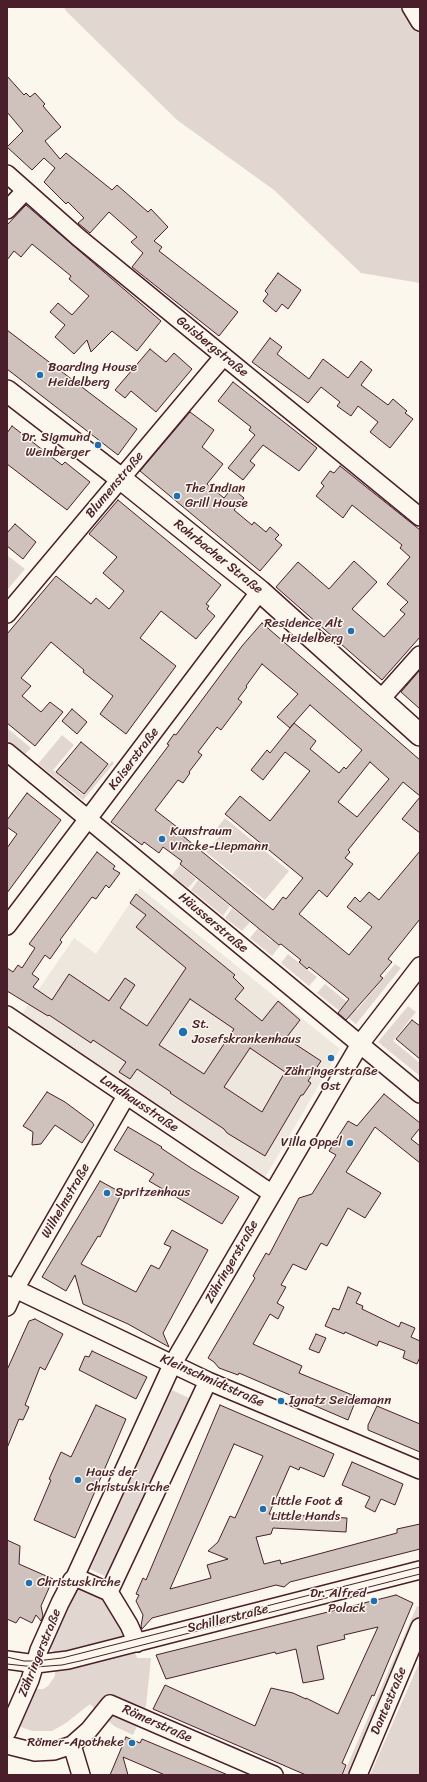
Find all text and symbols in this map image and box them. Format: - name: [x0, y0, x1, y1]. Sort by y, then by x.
- street label: Gaisbergstraße: [173, 313, 251, 381]
- place label: Boarding House Heidelberg: [48, 360, 137, 391]
- marker: Boarding House Heidelberg: [35, 370, 45, 380]
- place label: Dr. Sigmund Weinberger: [21, 430, 90, 461]
- marker: Dr. Sigmund Weinberger: [93, 440, 103, 450]
- street label: Blumenstraße: [83, 449, 147, 521]
- place label: The Indian Grill House: [185, 481, 248, 512]
- marker: The Indian Grill House: [172, 491, 182, 501]
- street label: Rohrbacher Straße: [170, 516, 266, 598]
- place label: Residence Alt Heidelberg: [264, 616, 343, 647]
- marker: Residence Alt Heidelberg: [346, 626, 356, 636]
- street label: Kaiserstraße: [105, 725, 163, 793]
- place label: Kunstraum Vincke-Liepmann: [170, 824, 268, 855]
- marker: Kunstraum Vincke-Liepmann: [157, 834, 167, 844]
- street label: Häusserstraße: [175, 889, 251, 957]
- place label: St. Josefskrankenhaus: [192, 1017, 301, 1048]
- marker: St. Josefskrankenhaus: [177, 1026, 189, 1038]
- marker: Zähringerstraße Ost: [326, 1053, 336, 1063]
- place label: Zähringerstraße Ost: [284, 1064, 378, 1095]
- street label: Landhausstraße: [97, 1072, 181, 1136]
- place label: Villa Oppel: [281, 1135, 342, 1151]
- marker: Villa Oppel: [345, 1138, 355, 1148]
- street label: Wilhelmstraße: [38, 1161, 94, 1241]
- place label: Spritzenhaus: [115, 1185, 190, 1201]
- marker: Spritzenhaus: [102, 1188, 112, 1198]
- street label: Zähringerstraße: [202, 1218, 262, 1306]
- street label: Kleinschmidtstraße: [158, 1351, 266, 1411]
- place label: Ignatz Seidemann: [289, 1393, 391, 1409]
- marker: Ignatz Seidemann: [276, 1396, 286, 1406]
- place label: Haus der Christuskirche: [86, 1465, 170, 1496]
- marker: Haus der Christuskirche: [73, 1475, 83, 1485]
- place label: Little Foot & Little Hands: [271, 1494, 343, 1525]
- marker: Little Foot & Little Hands: [258, 1504, 268, 1514]
- place label: Christuskirche: [37, 1575, 121, 1591]
- marker: Christuskirche: [24, 1578, 34, 1588]
- place label: Dr. Alfred Polack: [310, 1586, 366, 1617]
- marker: Dr. Alfred Polack: [369, 1596, 379, 1606]
- street label: Schillerstraße: [186, 1601, 270, 1637]
- street label: Zähringerstraße: [15, 1607, 65, 1699]
- street label: Dantestraße: [368, 1665, 410, 1737]
- street label: Römerstraße: [120, 1702, 194, 1746]
- place label: Römer-Apotheke: [27, 1735, 124, 1751]
- marker: Römer-Apotheke: [127, 1738, 137, 1748]

